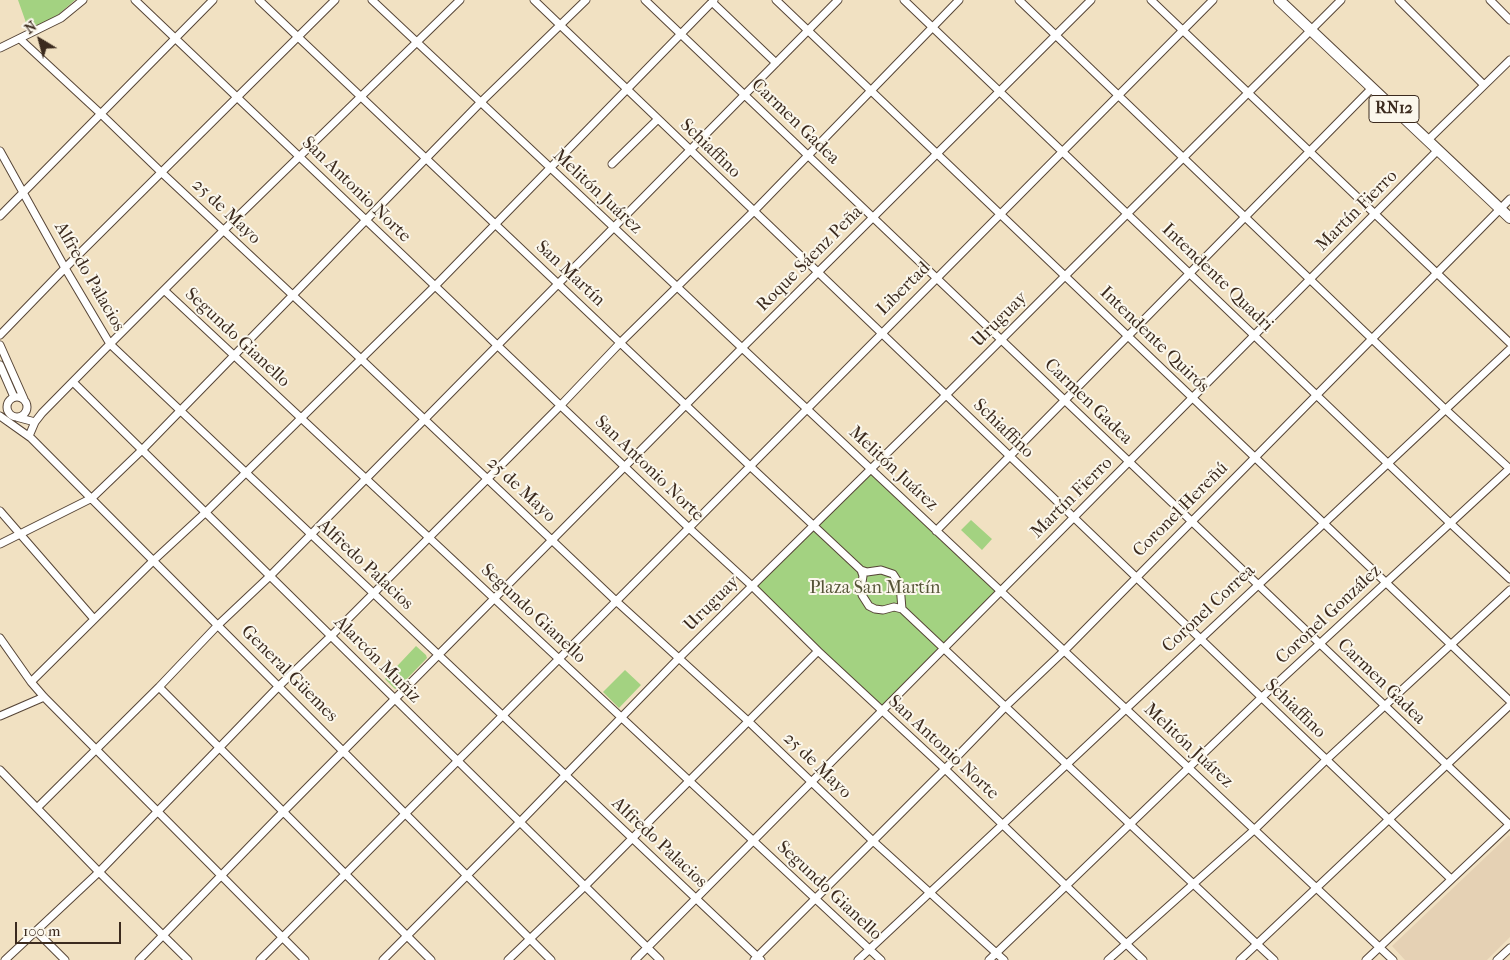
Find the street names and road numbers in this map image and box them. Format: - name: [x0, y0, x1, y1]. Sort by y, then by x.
- street label: Carmen Gadea: [746, 75, 844, 169]
- road number: RN12: [1369, 96, 1419, 122]
- street label: Schiaffino: [675, 115, 745, 183]
- street label: San Antonio Norte: [297, 132, 415, 248]
- street label: Melitón Juárez: [548, 145, 646, 239]
- street label: Martín Fierro: [1312, 166, 1402, 256]
- street label: 25 de Mayo: [187, 175, 265, 249]
- street label: Roque Sáenz Peña: [752, 201, 868, 317]
- street label: Alfredo Palacios: [49, 218, 129, 336]
- street label: Intendente Quadri: [1157, 219, 1277, 337]
- street label: San Martín: [531, 237, 609, 311]
- street label: Libertad: [873, 258, 935, 320]
- street label: Intendente Quirós: [1095, 282, 1213, 398]
- street label: Segundo Gianello: [180, 284, 294, 392]
- street label: Uruguay: [968, 288, 1032, 352]
- street label: Carmen Gadea: [1039, 355, 1137, 449]
- street label: Schiaffino: [968, 395, 1038, 463]
- street label: San Antonio Norte: [590, 411, 708, 527]
- street label: Melitón Juárez: [844, 422, 942, 516]
- street label: 25 de Mayo: [482, 453, 560, 527]
- street label: Martín Fierro: [1027, 453, 1117, 543]
- street label: Coronel Hereñú: [1129, 458, 1233, 562]
- street label: Alfredo Palacios: [313, 515, 417, 615]
- street label: Segundo Gianello: [476, 560, 590, 668]
- street label: Coronel Correa: [1158, 560, 1260, 658]
- street label: Coronel González: [1272, 561, 1386, 669]
- street label: Uruguay: [680, 572, 744, 636]
- street label: Alarcón Muñiz: [329, 612, 425, 708]
- street label: General Güemes: [236, 621, 342, 727]
- street label: Carmen Gadea: [1332, 635, 1430, 729]
- street label: Schiaffino: [1260, 675, 1330, 743]
- street label: San Antonio Norte: [883, 691, 1003, 805]
- street label: Melitón Juárez: [1139, 699, 1237, 793]
- street label: 25 de Mayo: [778, 728, 856, 804]
- street label: Alfredo Palacios: [607, 793, 711, 893]
- street label: Segundo Gianello: [772, 837, 886, 945]

